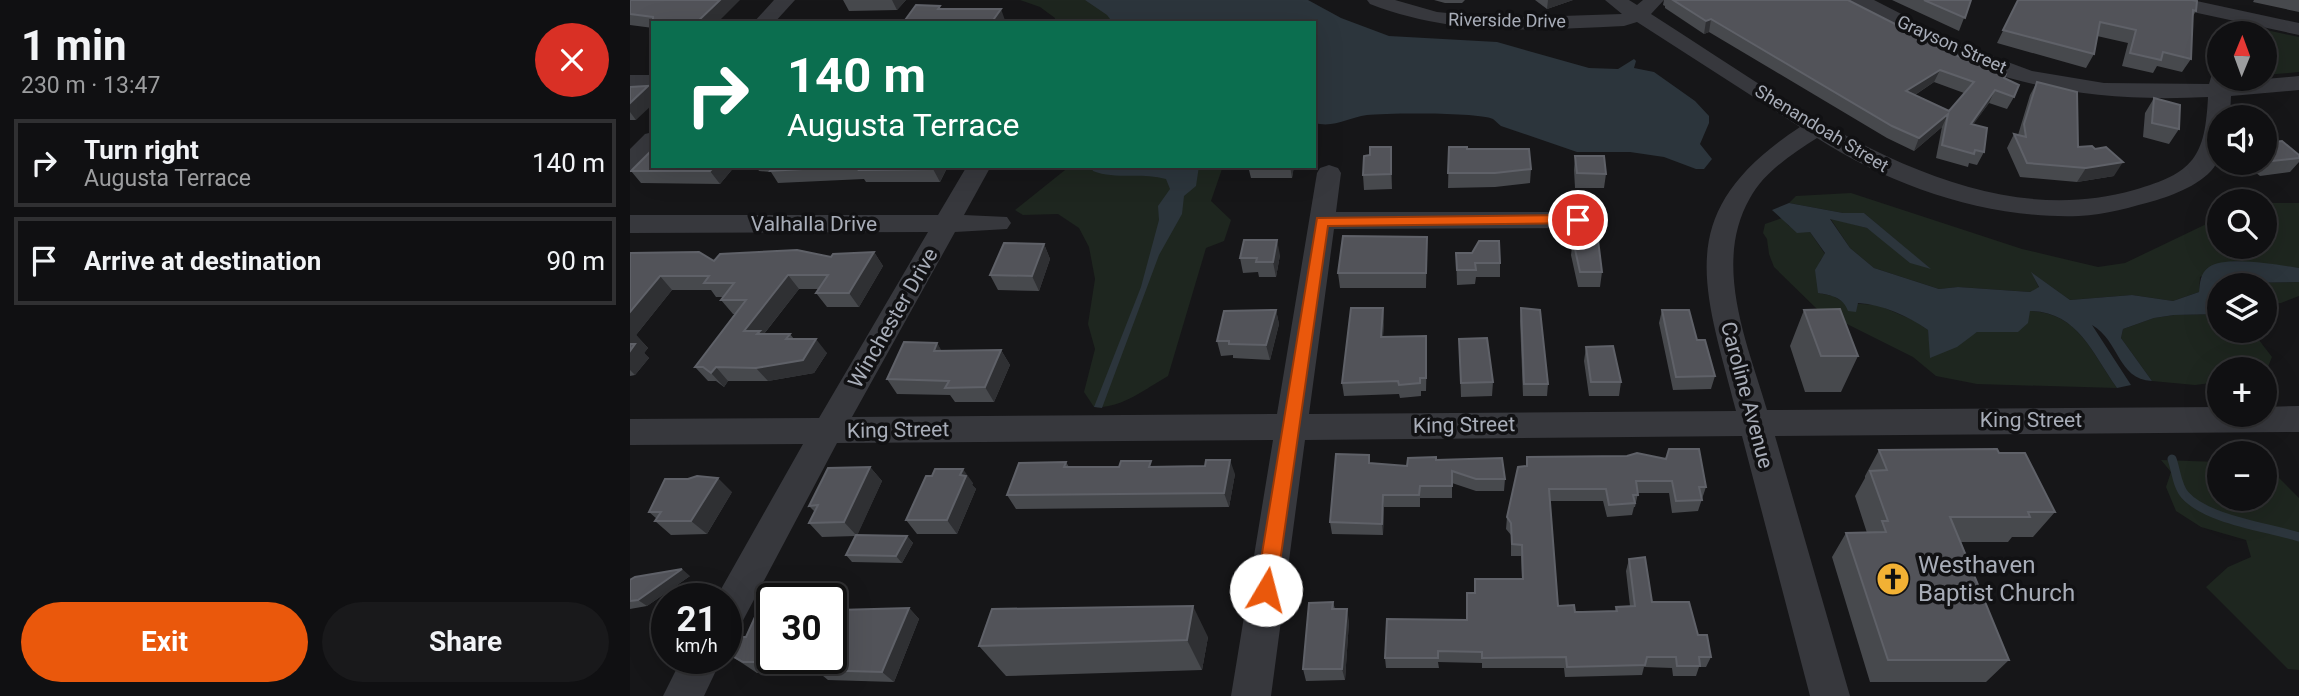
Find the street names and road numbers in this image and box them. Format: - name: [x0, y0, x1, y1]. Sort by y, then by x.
- street label: Riverside Drive: [1448, 8, 1566, 32]
- street label: Grayson Street: [1894, 10, 2010, 78]
- street label: Shenandoah Street: [1751, 80, 1893, 176]
- street label: Valhalla Drive: [751, 212, 877, 236]
- street label: Winchester Drive: [843, 244, 943, 392]
- street label: Caroline Avenue: [1716, 319, 1778, 471]
- street label: King Street: [1980, 408, 2082, 432]
- street label: King Street: [1413, 412, 1515, 438]
- street label: King Street: [847, 417, 949, 443]

